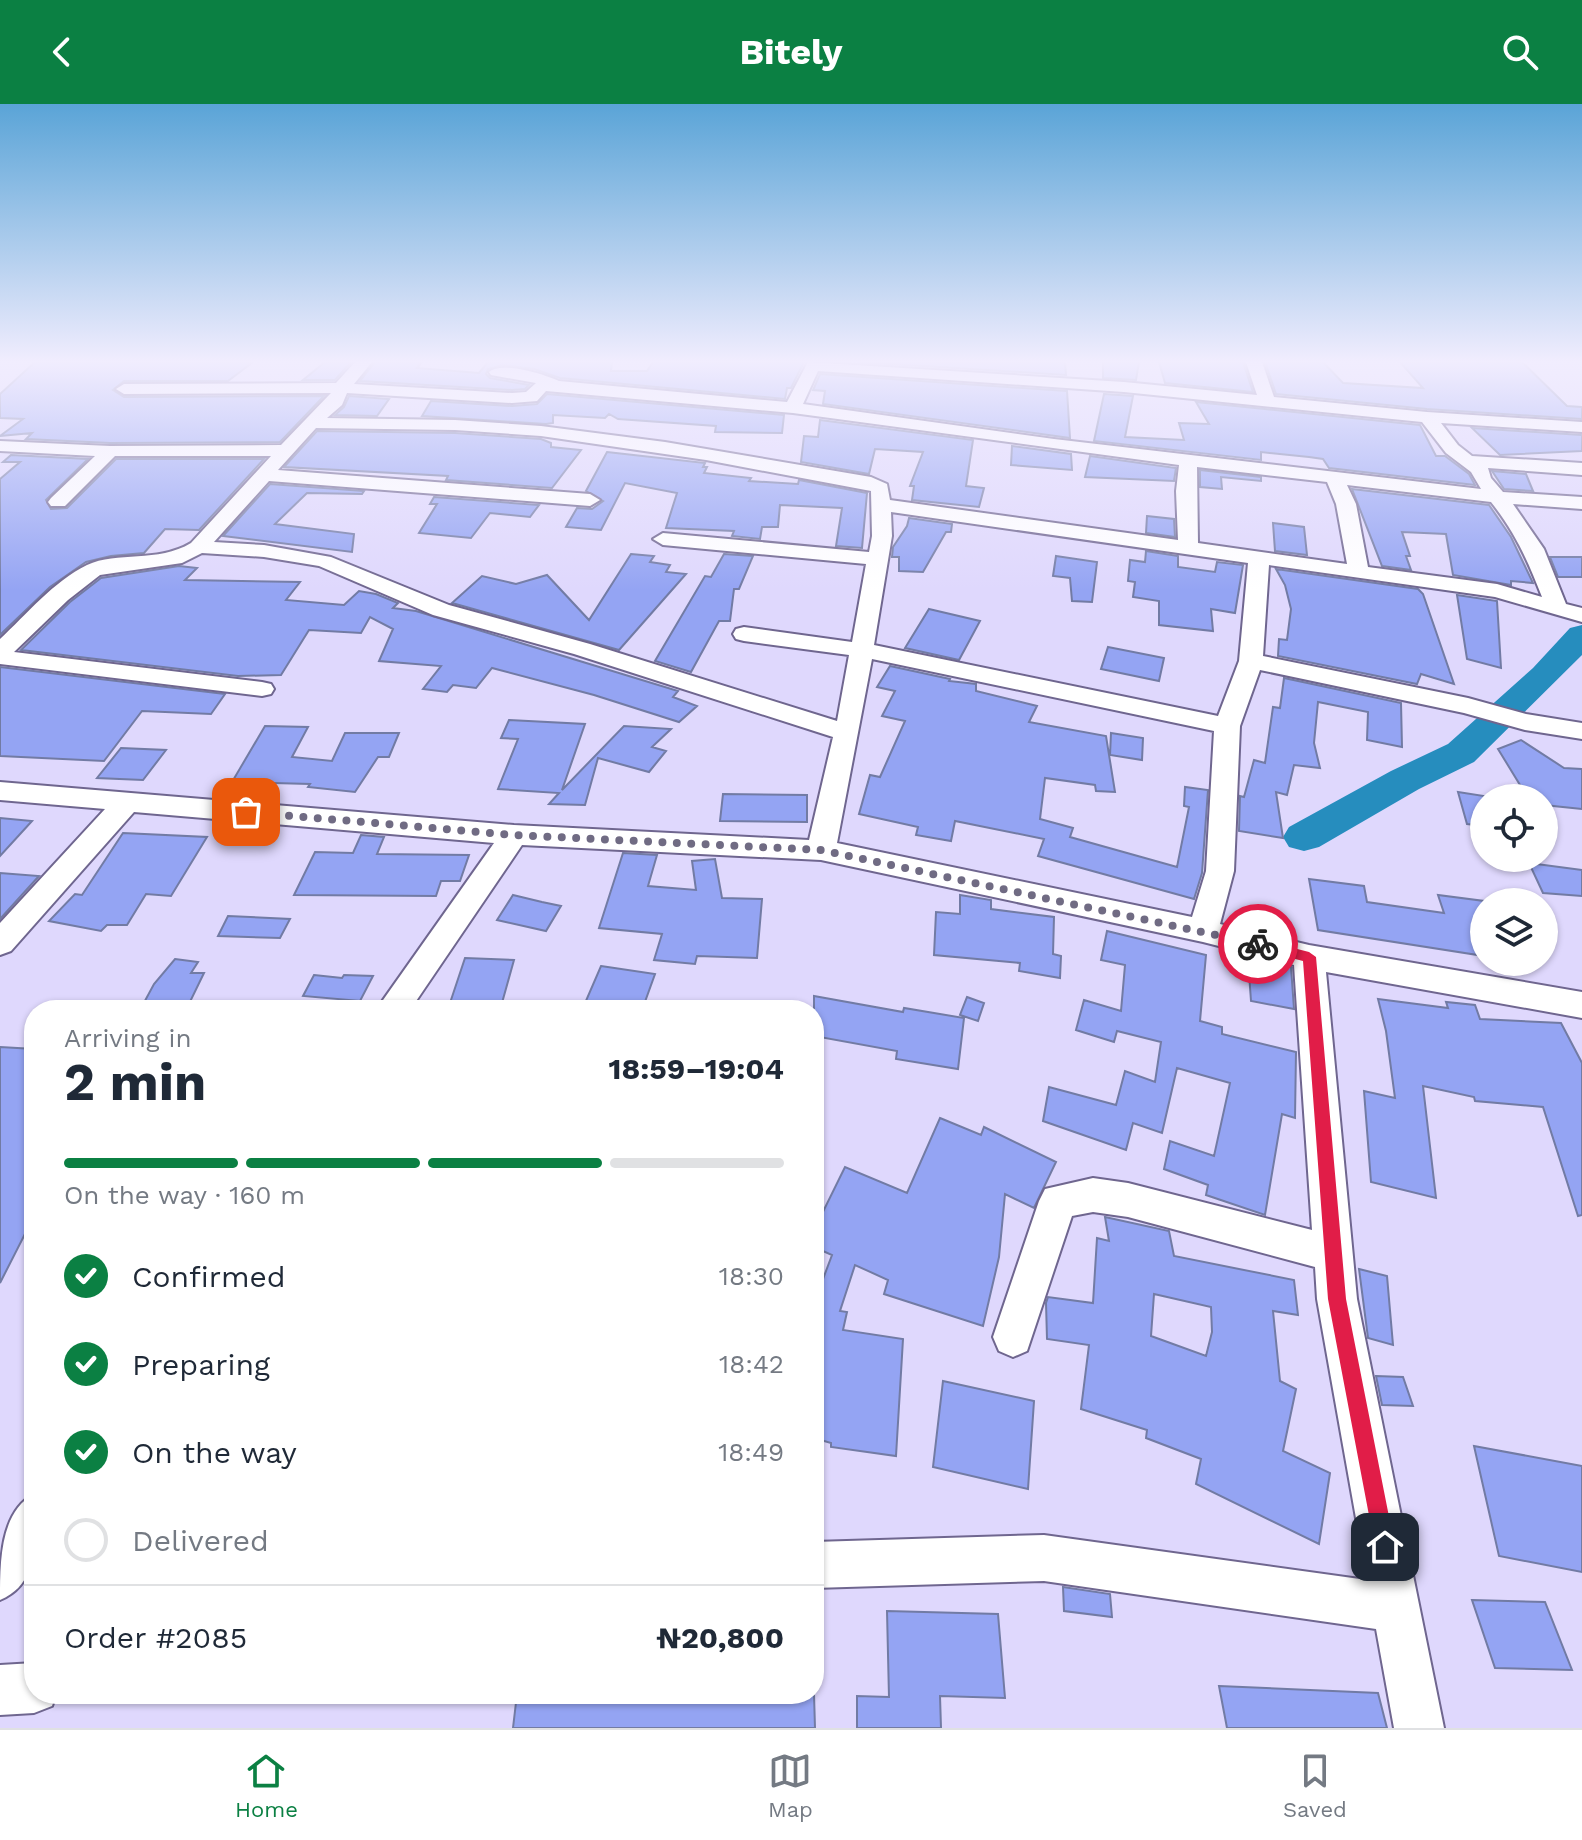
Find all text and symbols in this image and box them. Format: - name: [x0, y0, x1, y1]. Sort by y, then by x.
- icon: back: [40, 30, 84, 74]
- icon: search: [1498, 30, 1542, 74]
- text: Bitely: [739, 31, 843, 73]
- pin: [212, 778, 280, 846]
- map controls: [1470, 784, 1558, 976]
- button: locate: [1470, 784, 1558, 872]
- icon: bag: [224, 790, 268, 834]
- button: layers: [1470, 888, 1558, 976]
- courier: [1218, 904, 1298, 984]
- icon: bike: [1236, 922, 1280, 966]
- text: Arriving in: [64, 1023, 192, 1053]
- text: 18:59–19:04: [609, 1051, 784, 1086]
- text: 2 min: [64, 1052, 206, 1113]
- text: On the way · 160 m: [64, 1180, 305, 1210]
- icon: check: [64, 1254, 108, 1298]
- text: Confirmed: [132, 1259, 286, 1294]
- text: 18:30: [719, 1261, 784, 1291]
- icon: check: [64, 1342, 108, 1386]
- text: Preparing: [132, 1347, 270, 1382]
- text: 18:42: [719, 1349, 784, 1379]
- icon: check: [64, 1430, 108, 1474]
- text: On the way: [132, 1435, 297, 1470]
- text: 18:49: [718, 1437, 784, 1467]
- pin: [1351, 1513, 1419, 1581]
- text: Delivered: [132, 1523, 269, 1558]
- icon: home: [1363, 1525, 1407, 1569]
- text: Order #2085: [64, 1620, 247, 1655]
- text: ₦20,800: [656, 1620, 784, 1655]
- tab: Home: [235, 1749, 298, 1822]
- tab: Map: [768, 1749, 813, 1822]
- tab: Saved: [1283, 1749, 1347, 1822]

